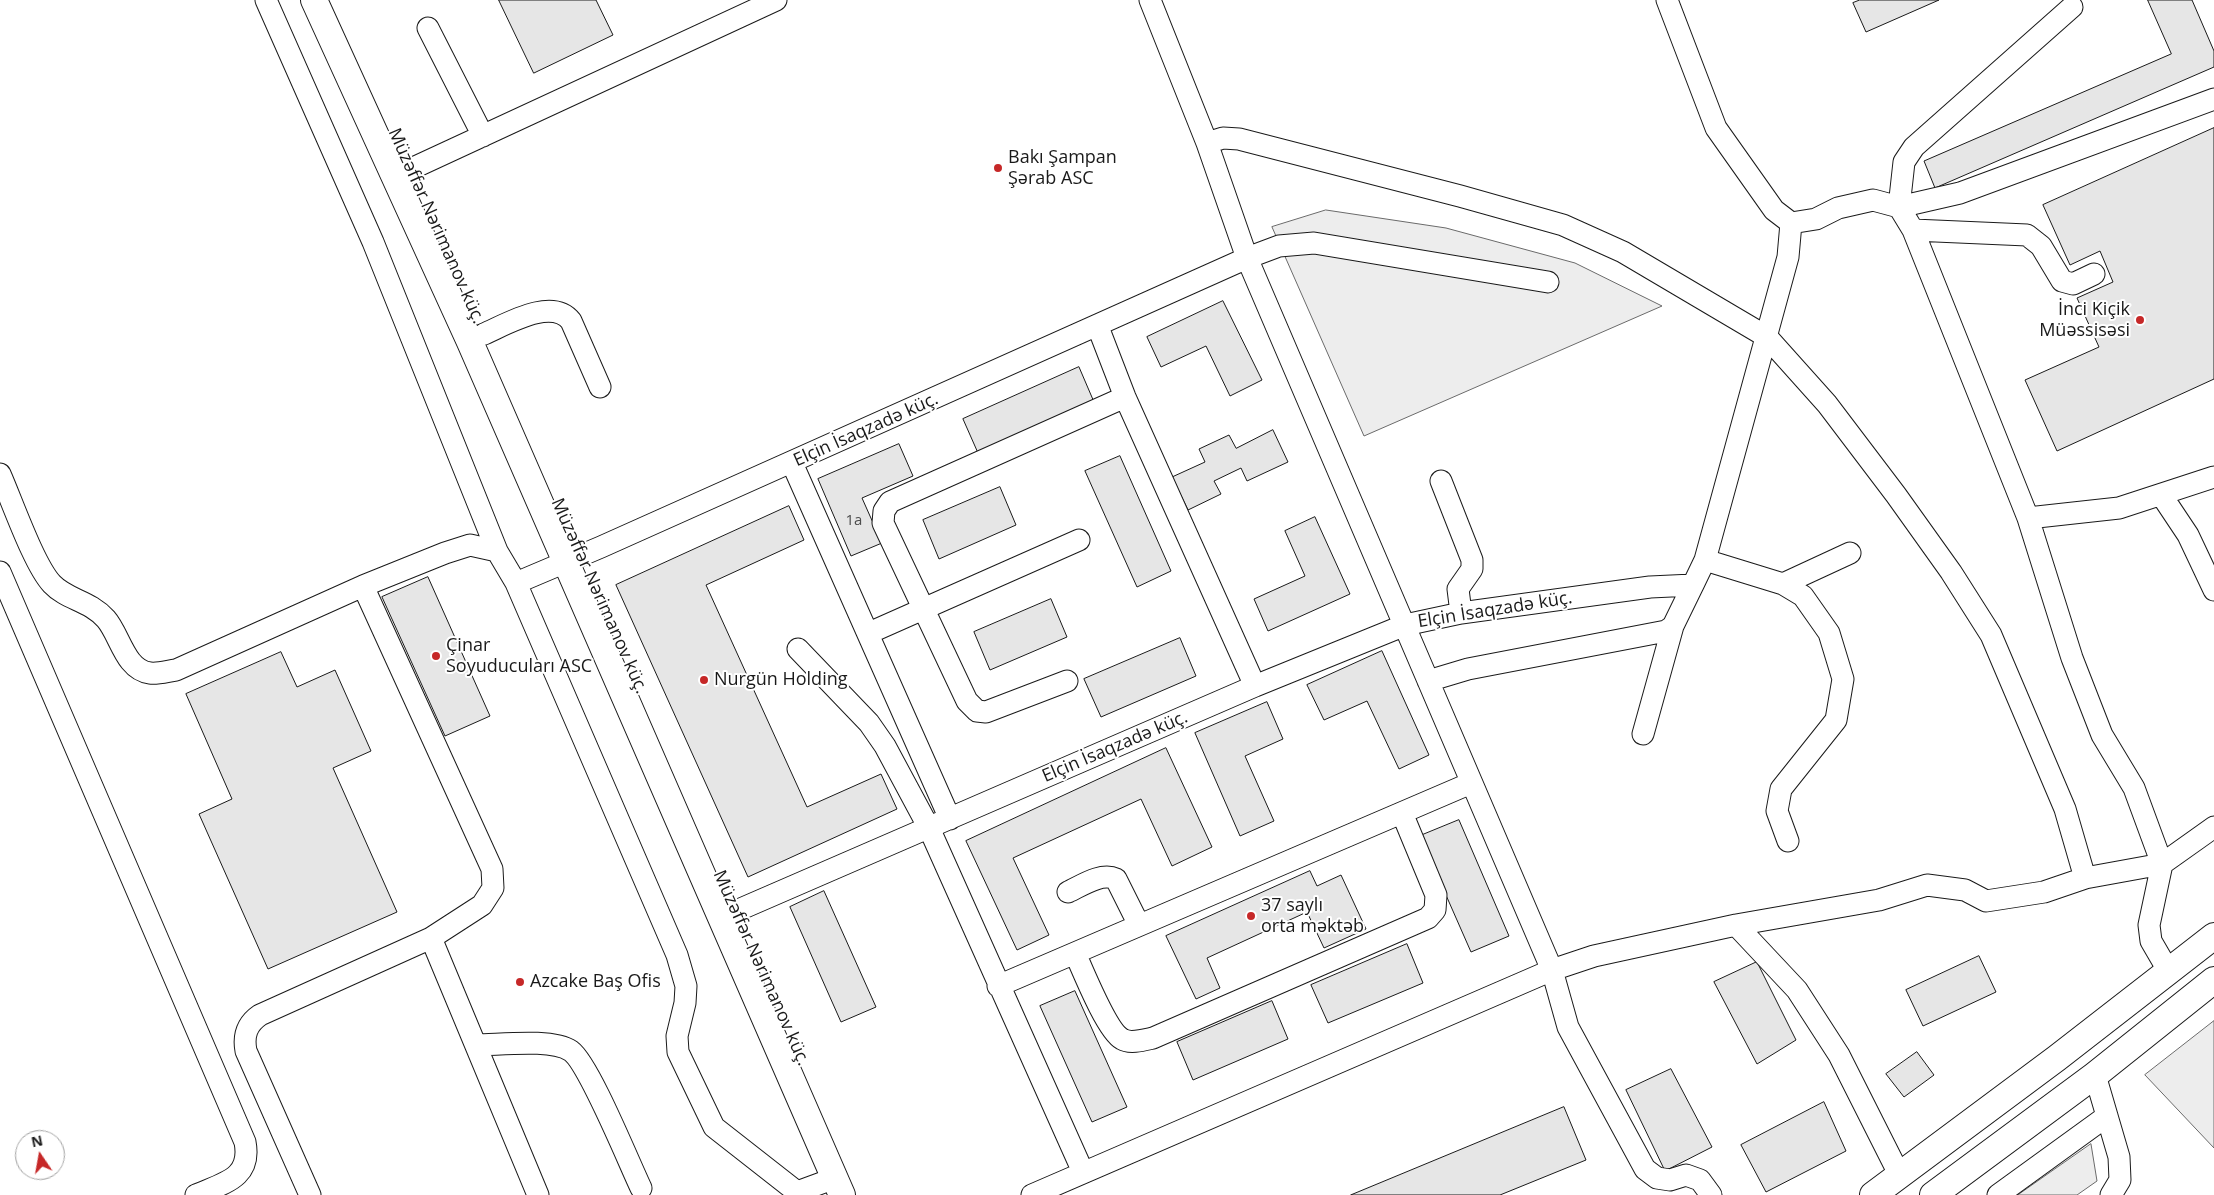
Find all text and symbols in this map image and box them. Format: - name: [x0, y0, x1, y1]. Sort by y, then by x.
- street label: Müzəffər Nərimanov küç.: [383, 125, 489, 327]
- place label: Bakı Şampan Şərab ASC: [1008, 147, 1117, 190]
- marker: Bakı Şampan Şərab ASC: [992, 162, 1004, 174]
- place label: İnci Kiçik Müəssisəsi: [2039, 299, 2130, 342]
- marker: İnci Kiçik Müəssisəsi: [2134, 314, 2146, 326]
- street label: Elçin İsaqzadə küç.: [790, 388, 942, 472]
- street label: Müzəffər Nərimanov küç.: [546, 495, 652, 697]
- house number: 1a: [846, 512, 862, 530]
- street label: Elçin İsaqzadə küç.: [1416, 587, 1574, 633]
- place label: Çinar Soyuducuları ASC: [446, 635, 592, 678]
- marker: Çinar Soyuducuları ASC: [430, 650, 442, 662]
- place label: Nurgün Holding: [714, 669, 847, 691]
- marker: Nurgün Holding: [698, 674, 710, 686]
- street label: Elçin İsaqzadə küç.: [1039, 707, 1191, 787]
- street label: Müzəffər Nərimanov küç.: [708, 867, 814, 1069]
- place label: 37 saylı orta məktəb: [1261, 895, 1364, 938]
- marker: 37 saylı orta məktəb: [1245, 910, 1257, 922]
- place label: Azcake Baş Ofis: [530, 971, 661, 993]
- marker: Azcake Baş Ofis: [514, 976, 526, 988]
- north arrow: [15, 1130, 65, 1180]
- text: N: [29, 1130, 45, 1151]

